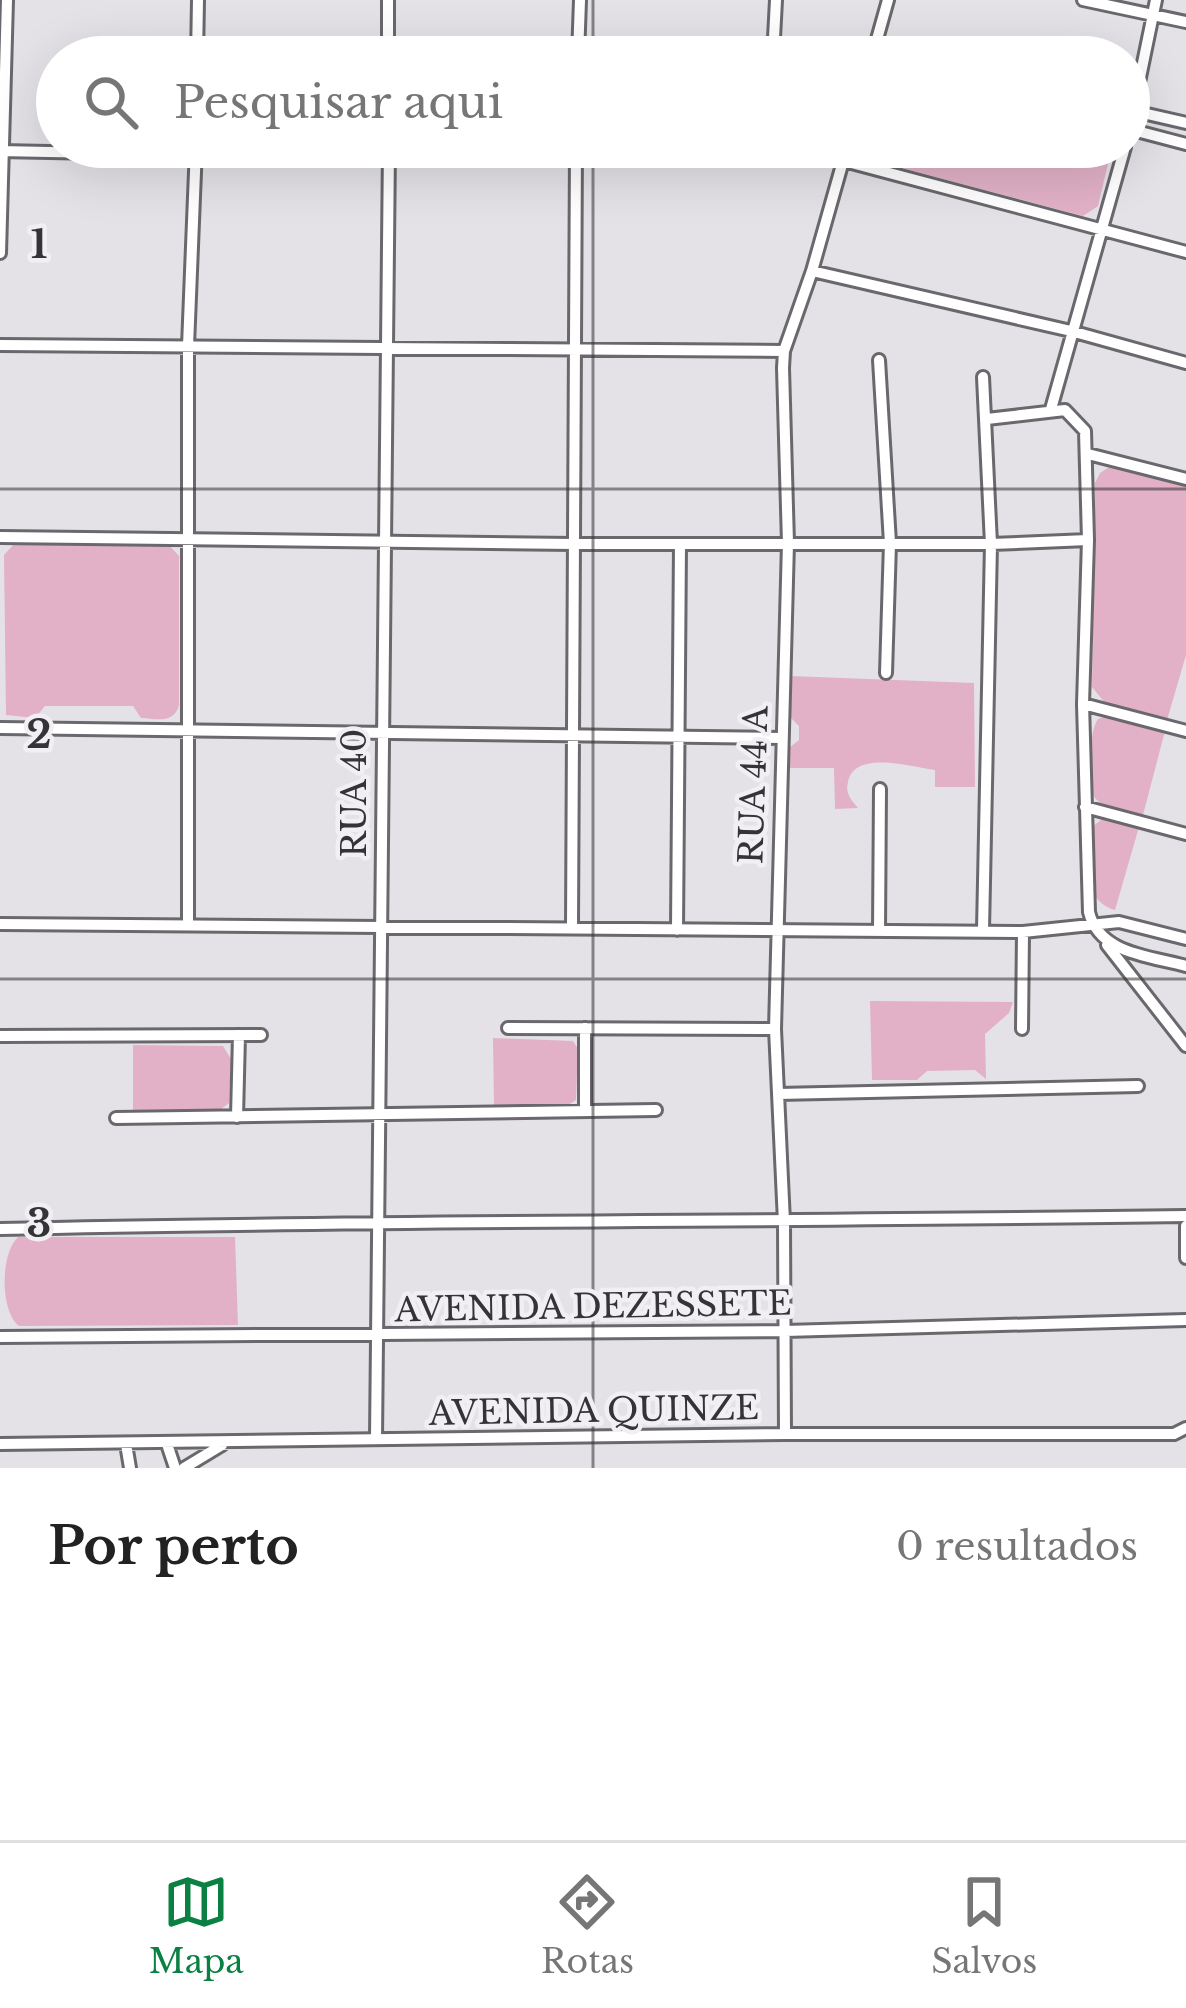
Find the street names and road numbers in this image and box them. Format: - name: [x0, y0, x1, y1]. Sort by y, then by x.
- street label: RUA 44 A: [730, 705, 777, 865]
- street label: RUA 40: [334, 729, 375, 857]
- street label: AVENIDA DEZESSETE: [393, 1283, 792, 1330]
- street label: AVENIDA QUINZE: [428, 1387, 759, 1434]

